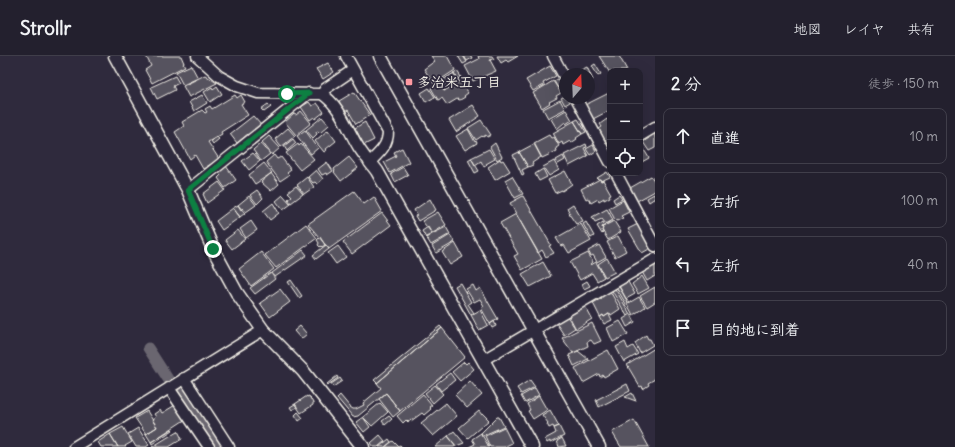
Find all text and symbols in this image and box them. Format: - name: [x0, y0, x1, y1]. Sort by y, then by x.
- text: Strollr: [20, 16, 71, 40]
- text: 地図: [794, 20, 822, 38]
- text: レイヤ: [844, 20, 885, 38]
- text: 共有: [907, 20, 935, 38]
- north arrow: [559, 68, 595, 104]
- map controls: [607, 68, 643, 176]
- button: +: [607, 68, 643, 104]
- place label: 多治米五丁目: [417, 73, 501, 91]
- text: 2 分: [671, 73, 701, 95]
- text: 徒歩 · 150 m: [868, 75, 939, 92]
- marker: 多治米五丁目: [404, 77, 414, 87]
- route start: [278, 85, 296, 103]
- button: −: [607, 104, 643, 140]
- icon: ahead: [672, 125, 694, 147]
- text: 直進: [710, 128, 740, 147]
- text: 10 m: [910, 128, 938, 145]
- button: locate: [607, 140, 643, 176]
- icon: right: [672, 189, 694, 211]
- text: 右折: [710, 192, 740, 211]
- text: 100 m: [901, 192, 938, 209]
- route end: [204, 240, 222, 258]
- icon: left: [672, 253, 694, 275]
- text: 左折: [710, 256, 740, 275]
- text: 40 m: [907, 256, 938, 273]
- icon: arrive: [672, 317, 694, 339]
- text: 目的地に到着: [710, 320, 800, 339]

